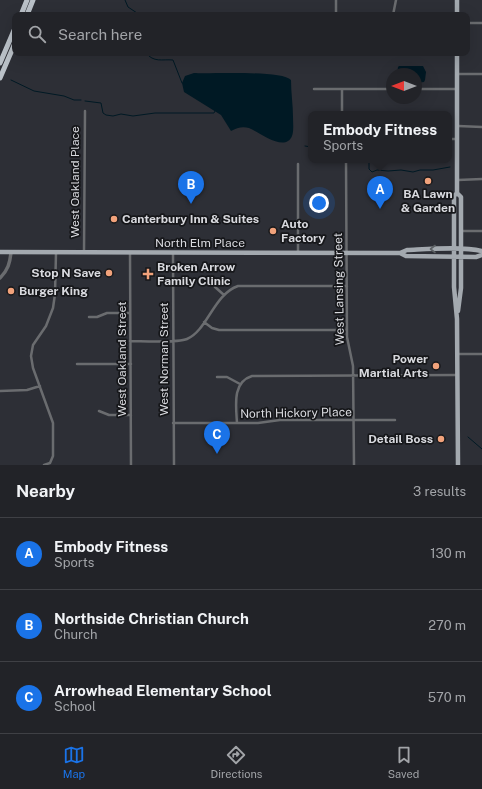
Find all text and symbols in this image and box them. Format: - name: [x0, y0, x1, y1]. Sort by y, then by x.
- search box: [12, 12, 470, 56]
- icon: search: [26, 23, 48, 45]
- text: Search here: [58, 26, 142, 43]
- north arrow: [386, 68, 422, 104]
- popup: [308, 111, 452, 163]
- text: Embody Fitness: [323, 121, 437, 138]
- street label: West Oakland Place: [68, 126, 82, 238]
- text: Sports: [323, 138, 363, 153]
- pin: B: [178, 171, 204, 204]
- pin: A: [367, 176, 393, 209]
- marker: BA Lawn & Garden: [423, 176, 433, 186]
- place label: BA Lawn & Garden: [401, 187, 455, 215]
- your location: [309, 193, 329, 213]
- place label: Canterbury Inn & Suites: [122, 212, 259, 226]
- marker: Canterbury Inn & Suites: [109, 214, 119, 224]
- place label: Auto Factory: [281, 217, 325, 245]
- marker: Auto Factory: [268, 226, 278, 236]
- street label: West Lansing Street: [331, 232, 347, 346]
- street label: North Elm Place: [155, 236, 245, 250]
- one-way arrow: [430, 245, 436, 253]
- place label: Broken Arrow Family Clinic: [157, 260, 236, 288]
- place label: Stop N Save: [31, 266, 101, 280]
- marker: Stop N Save: [104, 268, 114, 278]
- marker: Broken Arrow Family Clinic: [142, 268, 154, 280]
- place label: Burger King: [19, 284, 88, 298]
- marker: Burger King: [6, 286, 16, 296]
- street label: West Oakland Street: [115, 301, 129, 417]
- street label: West Norman Street: [157, 302, 171, 416]
- place label: Power Martial Arts: [359, 352, 428, 380]
- marker: Power Martial Arts: [431, 361, 441, 371]
- street label: North Hickory Place: [240, 405, 352, 421]
- pin: C: [204, 421, 230, 454]
- place label: Detail Boss: [368, 432, 433, 446]
- marker: Detail Boss: [436, 434, 446, 444]
- text: Nearby: [16, 481, 75, 501]
- text: 3 results: [413, 484, 466, 499]
- text: Embody Fitness: [54, 538, 168, 555]
- text: A: [24, 546, 34, 561]
- text: 130 m: [430, 546, 466, 561]
- text: Sports: [54, 555, 94, 570]
- text: Northside Christian Church: [54, 610, 249, 627]
- text: B: [25, 618, 33, 633]
- text: 270 m: [428, 618, 466, 633]
- text: Church: [54, 627, 98, 642]
- text: Arrowhead Elementary School: [54, 682, 272, 699]
- text: C: [24, 690, 34, 705]
- text: 570 m: [428, 690, 466, 705]
- text: School: [54, 699, 96, 714]
- tab: Map: [63, 744, 85, 780]
- tab: Directions: [211, 744, 262, 780]
- tab: Saved: [388, 744, 419, 780]

